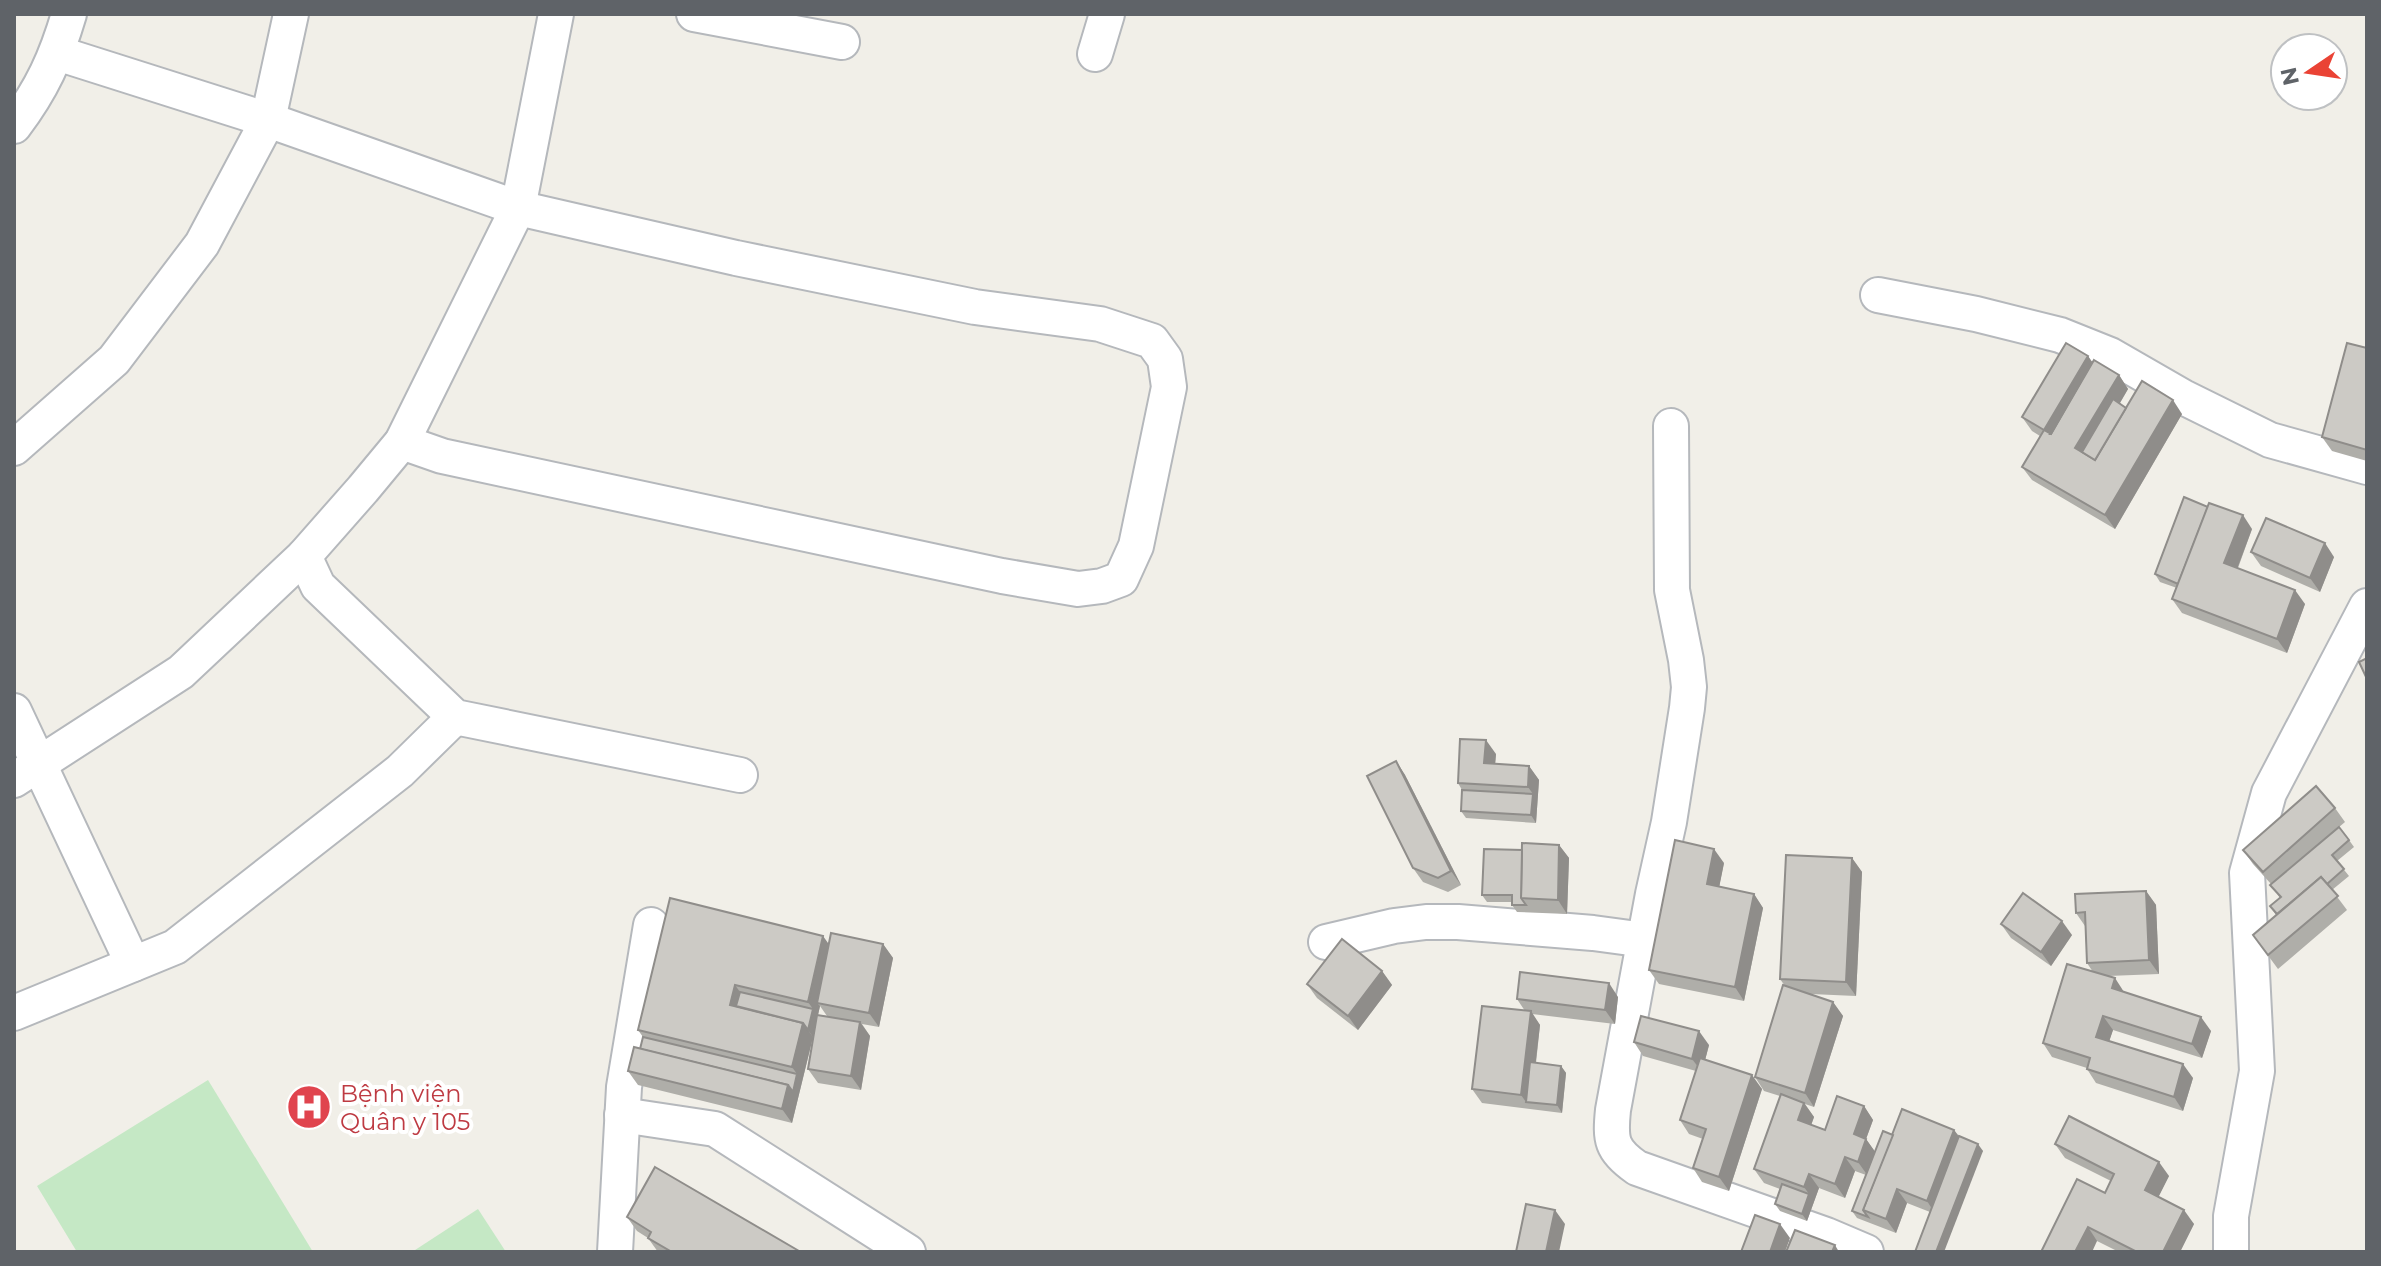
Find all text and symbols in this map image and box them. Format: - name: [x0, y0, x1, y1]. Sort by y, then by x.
- north arrow: [2269, 32, 2349, 112]
- text: N: [2275, 65, 2305, 88]
- place label: Bệnh viện Quân y 105: [340, 1079, 470, 1136]
- hospital icon: Bệnh viện Quân y 105: [285, 1083, 333, 1131]

